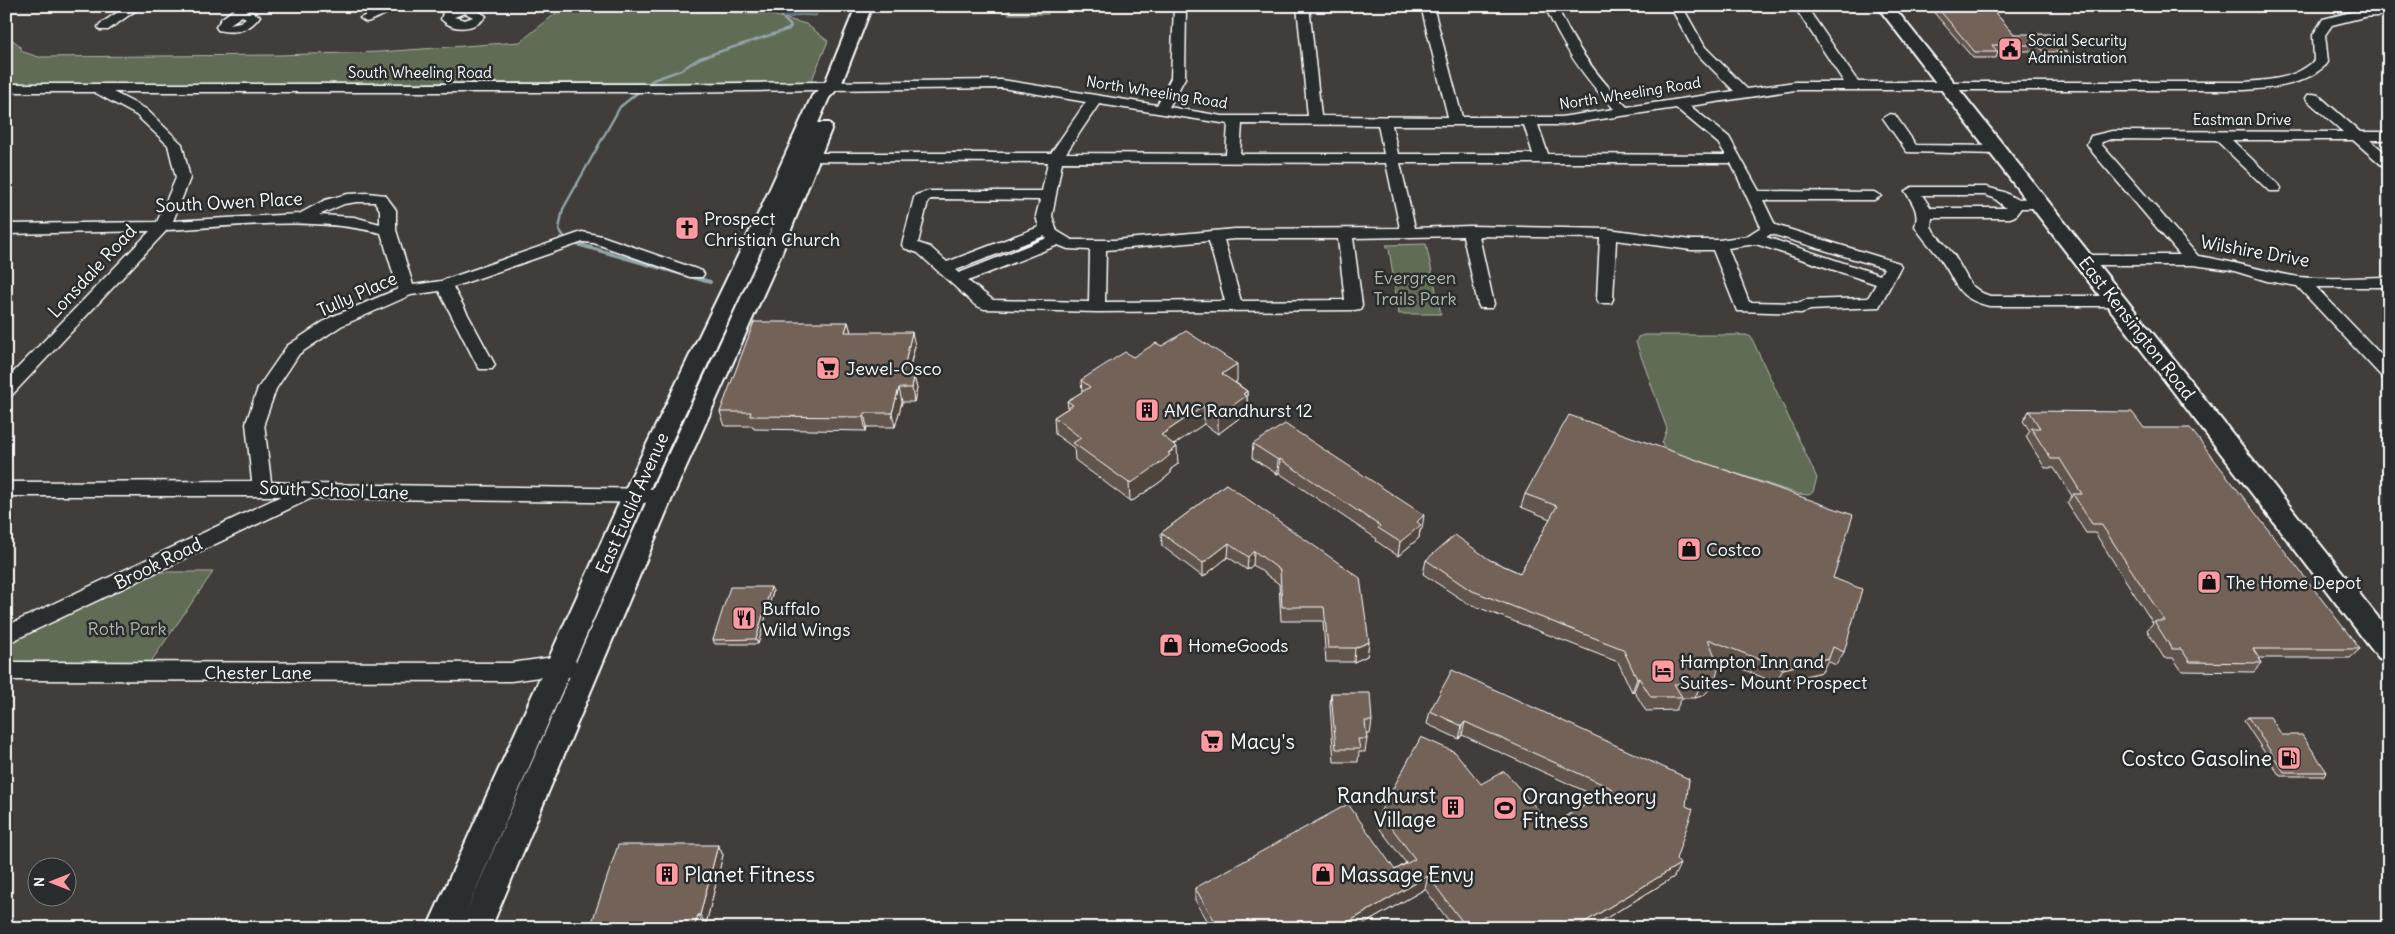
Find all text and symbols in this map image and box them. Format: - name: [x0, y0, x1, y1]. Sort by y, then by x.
- place label: Social Security Administration: [2028, 31, 2127, 67]
- public building icon: Social Security Administration: [1997, 36, 2023, 62]
- street label: South Wheeling Road: [348, 63, 492, 82]
- street label: North Wheeling Road: [1085, 71, 1229, 113]
- street label: North Wheeling Road: [1558, 72, 1702, 114]
- street label: Eastman Drive: [2193, 110, 2291, 129]
- street label: South Owen Place: [155, 187, 303, 217]
- place label: Prospect Christian Church: [704, 207, 840, 251]
- church icon: Prospect Christian Church: [674, 215, 700, 241]
- street label: Lonsdale Road: [43, 219, 141, 323]
- street label: Wilshire Drive: [2199, 230, 2311, 272]
- street label: East Kensington Road: [2074, 252, 2200, 405]
- street label: Tully Place: [314, 266, 400, 322]
- park label: Evergreen Trails Park: [1373, 266, 1457, 310]
- supermarket icon: Jewel-Osco: [815, 355, 841, 381]
- place label: Jewel-Osco: [846, 357, 942, 380]
- building icon: AMC Randhurst 12: [1134, 397, 1160, 423]
- place label: AMC Randhurst 12: [1164, 399, 1313, 422]
- street label: East Euclid Avenue: [591, 429, 673, 577]
- street label: South School Lane: [259, 476, 409, 504]
- street label: Brook Road: [110, 532, 206, 594]
- shop icon: Costco: [1676, 536, 1702, 562]
- place label: Costco: [1706, 538, 1761, 561]
- shop icon: The Home Depot: [2196, 569, 2222, 595]
- place label: The Home Depot: [2226, 571, 2361, 594]
- place label: Buffalo Wild Wings: [762, 597, 850, 641]
- restaurant icon: Buffalo Wild Wings: [731, 605, 757, 631]
- park label: Roth Park: [87, 617, 167, 640]
- shop icon: HomeGoods: [1158, 632, 1184, 658]
- place label: HomeGoods: [1188, 634, 1289, 657]
- place label: Hampton Inn and Suites- Mount Prospect: [1680, 650, 1867, 694]
- hotel icon: Hampton Inn and Suites- Mount Prospect: [1650, 658, 1676, 684]
- street label: Chester Lane: [204, 661, 312, 684]
- supermarket icon: Macy's: [1199, 728, 1225, 754]
- place label: Macy's: [1230, 728, 1295, 755]
- place label: Costco Gasoline: [2121, 745, 2272, 772]
- fuel station icon: Costco Gasoline: [2276, 745, 2302, 771]
- place label: Randhurst Village: [1337, 782, 1436, 833]
- place label: Orangetheory Fitness: [1522, 783, 1657, 834]
- building icon: Randhurst Village: [1440, 794, 1466, 820]
- sports icon: Orangetheory Fitness: [1492, 795, 1518, 821]
- north arrow: [28, 856, 78, 906]
- building icon: Planet Fitness: [654, 861, 680, 887]
- place label: Planet Fitness: [684, 861, 815, 888]
- shop icon: Massage Envy: [1310, 861, 1336, 887]
- place label: Massage Envy: [1340, 861, 1474, 888]
- text: N: [30, 877, 48, 887]

